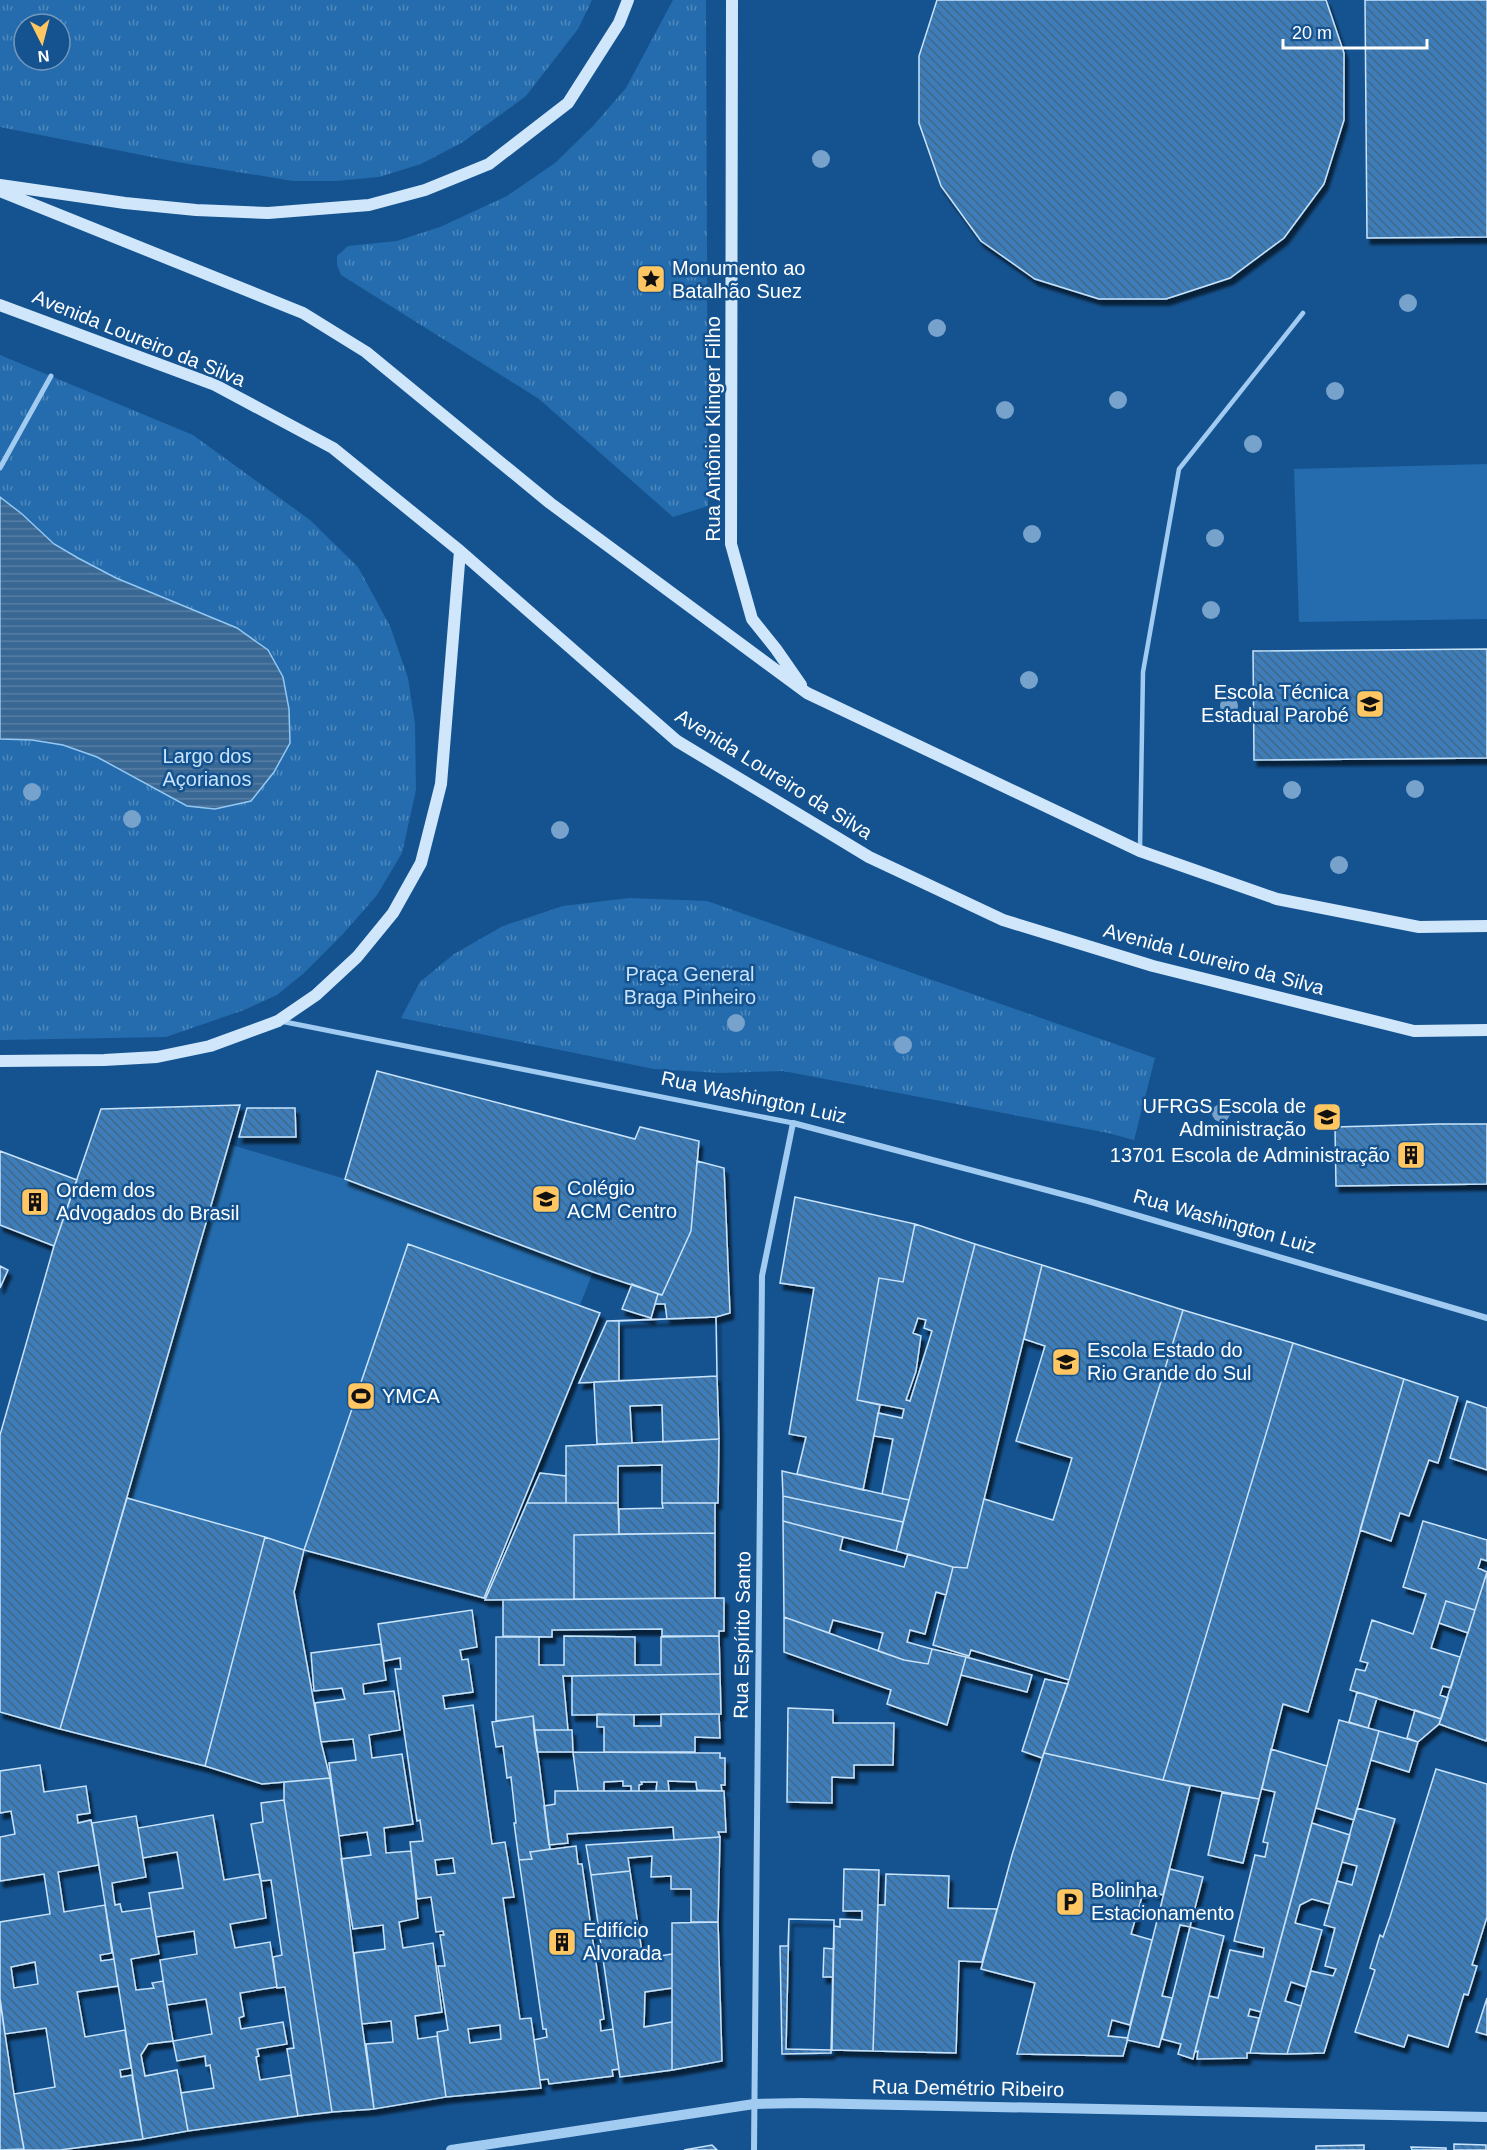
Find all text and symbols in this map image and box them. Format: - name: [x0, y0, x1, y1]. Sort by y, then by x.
- north arrow: [12, 12, 72, 72]
- scale bar: [1283, 12, 1427, 50]
- text: 20 m: [1292, 23, 1332, 43]
- text: N: [37, 47, 50, 65]
- place label: Monumento ao Batalhão Suez: [672, 257, 805, 302]
- place icon: Monumento ao Batalhão Suez: [635, 263, 667, 295]
- street label: Avenida Loureiro da Silva: [29, 285, 249, 391]
- street label: Rua Antônio Klinger Filho: [702, 316, 724, 542]
- place label: Escola Técnica Estadual Parobé: [1201, 681, 1350, 726]
- school or university icon: Escola Técnica Estadual Parobé: [1354, 688, 1386, 720]
- street label: Avenida Loureiro da Silva: [672, 704, 877, 844]
- park label: Largo dos Açorianos: [163, 745, 251, 790]
- street label: Avenida Loureiro da Silva: [1101, 919, 1328, 999]
- park label: Praça General Braga Pinheiro: [624, 963, 756, 1008]
- street label: Rua Washington Luiz: [659, 1067, 849, 1127]
- place label: UFRGS Escola de Administração: [1143, 1095, 1306, 1140]
- school or university icon: UFRGS Escola de Administração: [1311, 1101, 1343, 1133]
- building icon: 13701 Escola de Administração: [1395, 1139, 1427, 1171]
- place label: 13701 Escola de Administração: [1110, 1144, 1390, 1166]
- place label: Colégio ACM Centro: [567, 1177, 677, 1222]
- place label: Ordem dos Advogados do Brasil: [56, 1179, 239, 1224]
- school or university icon: Colégio ACM Centro: [530, 1183, 562, 1215]
- street label: Rua Washington Luiz: [1131, 1184, 1319, 1258]
- building icon: Ordem dos Advogados do Brasil: [19, 1186, 51, 1218]
- place label: Escola Estado do Rio Grande do Sul: [1087, 1339, 1252, 1384]
- school or university icon: Escola Estado do Rio Grande do Sul: [1050, 1346, 1082, 1378]
- sports icon: YMCA: [345, 1380, 377, 1412]
- place label: YMCA: [382, 1385, 440, 1407]
- street label: Rua Espírito Santo: [730, 1551, 754, 1719]
- place label: Bolinha Estacionamento: [1091, 1879, 1234, 1924]
- parking icon: Bolinha Estacionamento: [1054, 1886, 1086, 1918]
- place label: Edifício Alvorada: [583, 1919, 663, 1964]
- building icon: Edifício Alvorada: [546, 1926, 578, 1958]
- street label: Rua Demétrio Ribeiro: [872, 2075, 1064, 2101]

